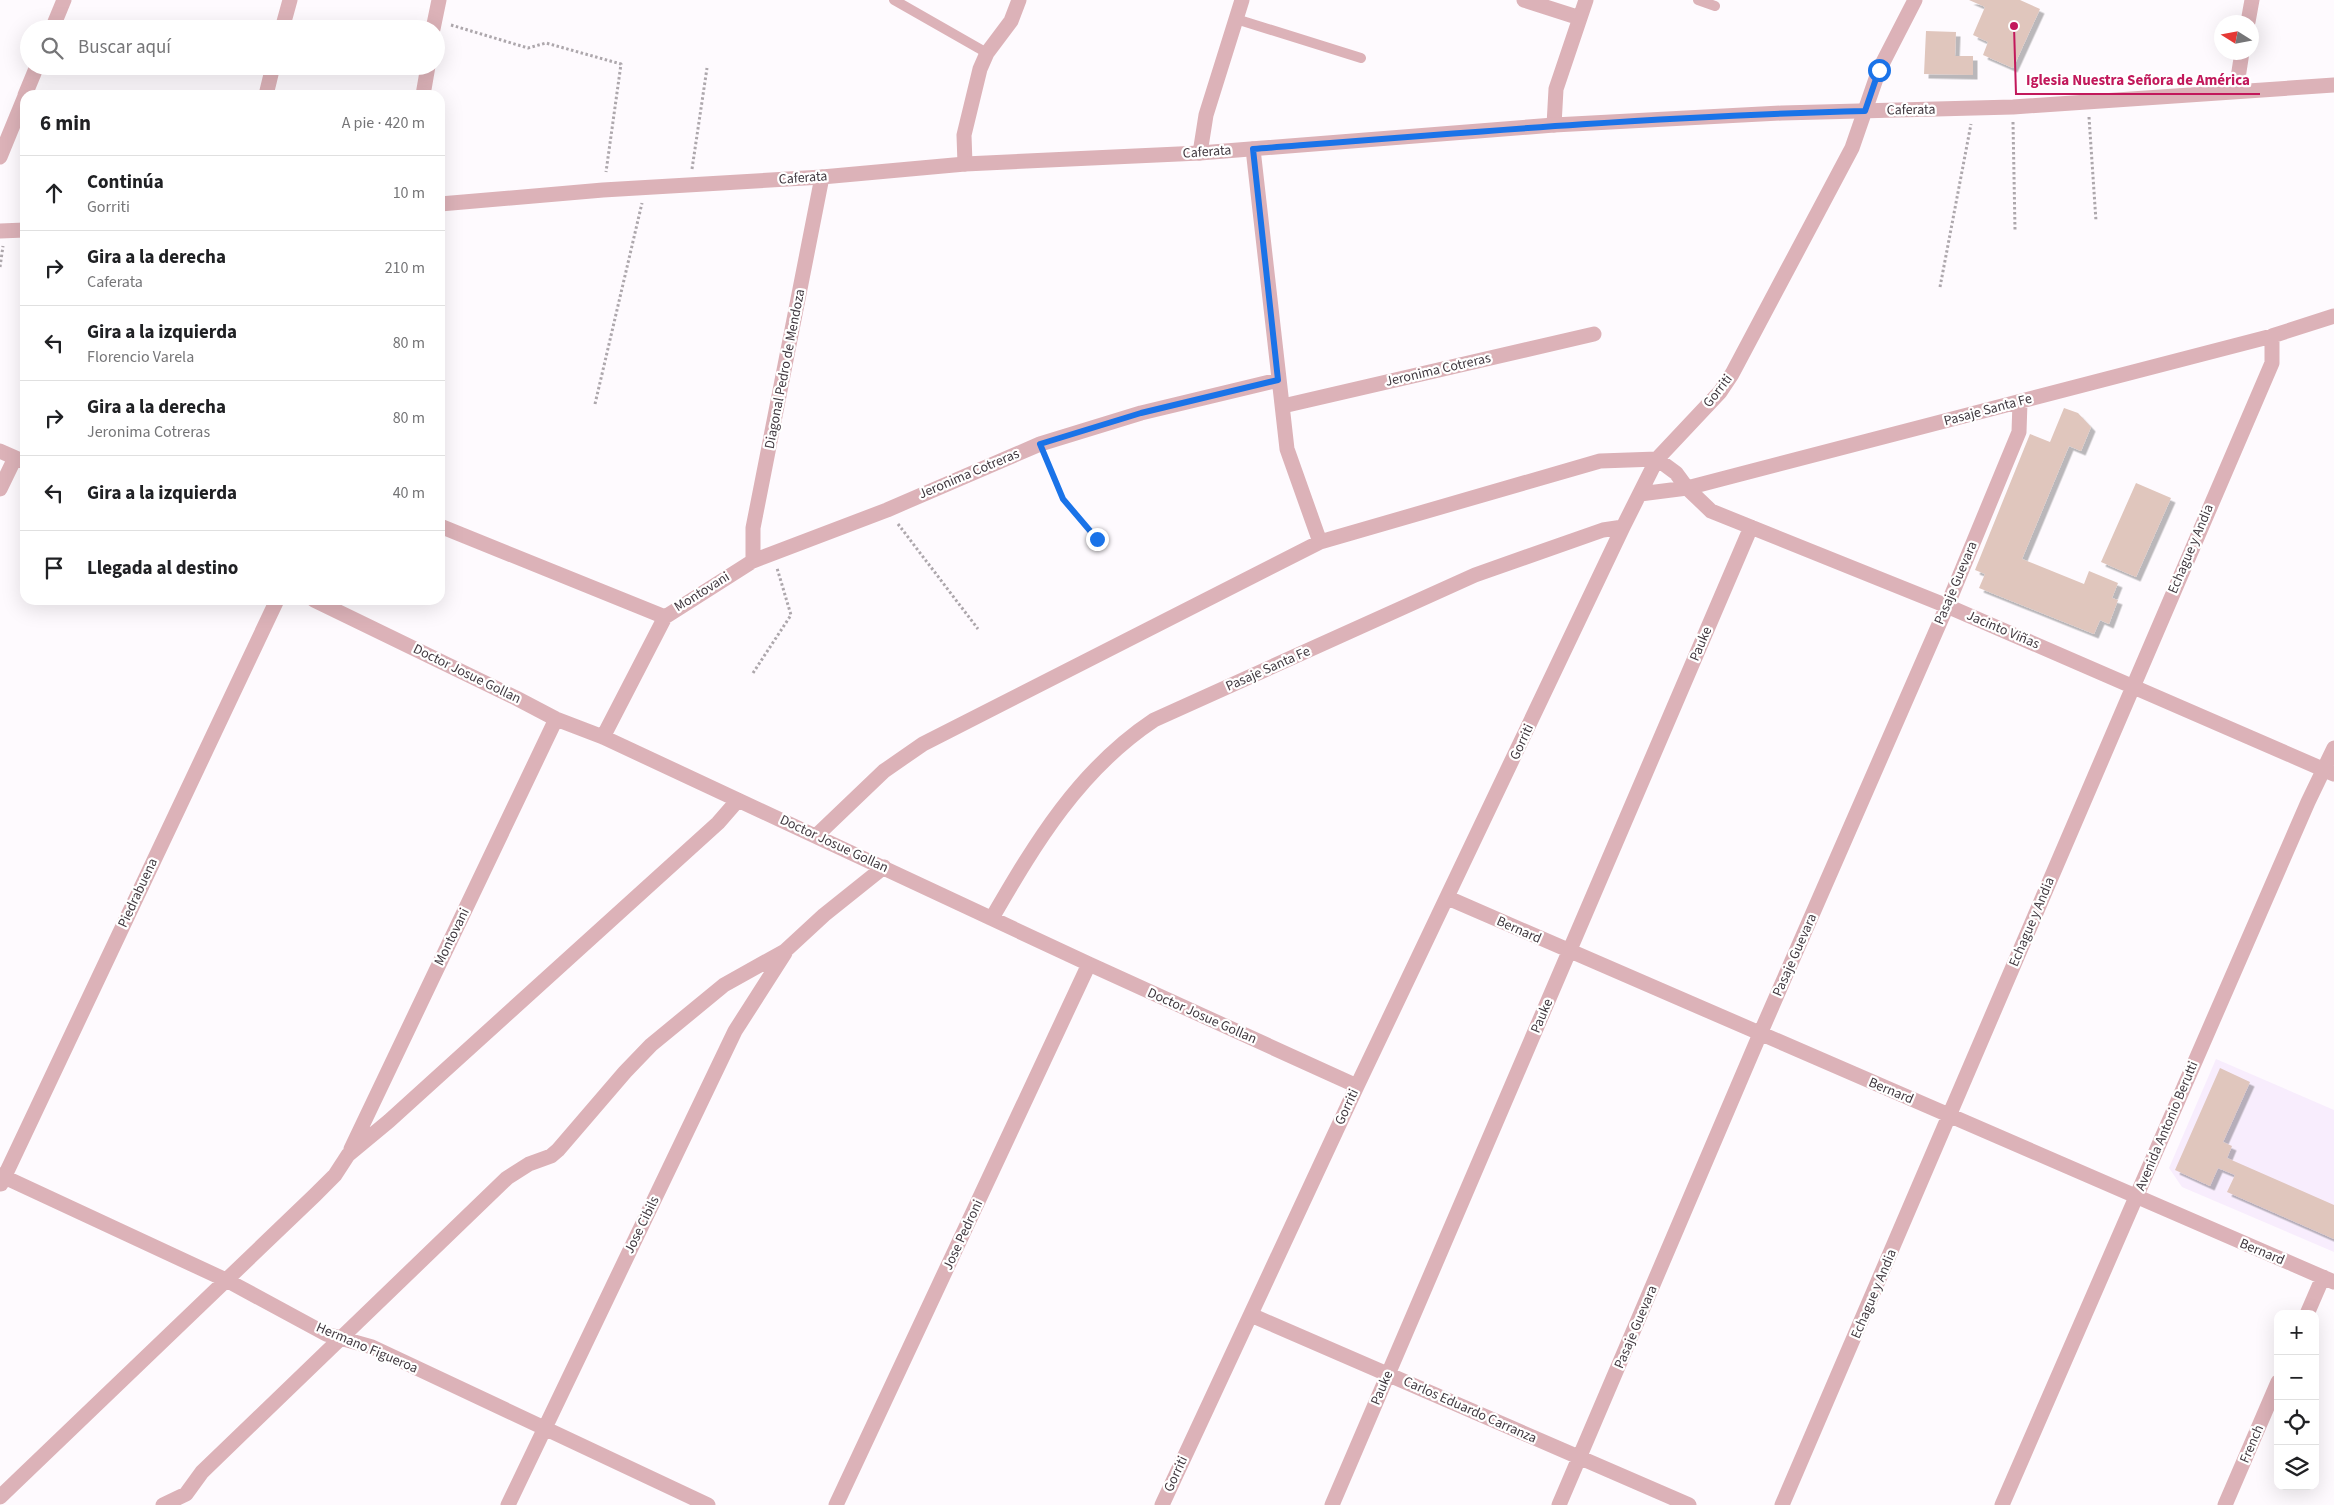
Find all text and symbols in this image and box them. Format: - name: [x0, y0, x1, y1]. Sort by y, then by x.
- north arrow: [2214, 15, 2259, 60]
- search box: [20, 20, 445, 75]
- icon: search: [38, 34, 66, 62]
- text: Buscar aquí: [78, 34, 171, 61]
- route start: [1868, 59, 1891, 82]
- callout: Iglesia Nuestra Señora de América: [2016, 64, 2260, 94]
- text: Iglesia Nuestra Señora de América: [2026, 70, 2250, 91]
- street label: Caferata: [1886, 100, 1936, 120]
- text: 6 min: [40, 108, 91, 138]
- text: A pie · 420 m: [342, 112, 425, 134]
- street label: Caferata: [1182, 140, 1232, 164]
- street label: Caferata: [778, 166, 828, 190]
- text: Continúa: [87, 169, 164, 196]
- icon: ahead: [40, 179, 68, 207]
- text: 10 m: [393, 182, 425, 204]
- text: Gorriti: [87, 196, 130, 218]
- text: Gira a la derecha: [87, 244, 226, 271]
- icon: right: [40, 254, 68, 282]
- text: 210 m: [385, 257, 425, 279]
- text: Caferata: [87, 271, 143, 293]
- street label: Diagonal Pedro de Mendoza: [760, 287, 810, 451]
- text: Gira a la izquierda: [87, 319, 237, 346]
- icon: left: [40, 329, 68, 357]
- text: 80 m: [393, 332, 425, 354]
- text: Florencio Varela: [87, 346, 194, 368]
- street label: Jeronima Cotreras: [1383, 348, 1493, 392]
- street label: Gorriti: [1699, 370, 1737, 412]
- street label: Pasaje Santa Fe: [1942, 389, 2034, 431]
- text: Gira a la derecha: [87, 394, 226, 421]
- icon: right: [40, 404, 68, 432]
- text: 80 m: [393, 407, 425, 429]
- text: Jeronima Cotreras: [87, 421, 210, 443]
- street label: Jeronima Cotreras: [916, 444, 1023, 504]
- icon: left: [40, 479, 68, 507]
- text: Gira a la izquierda: [87, 480, 237, 507]
- text: 40 m: [393, 482, 425, 504]
- street label: Echague y Andia: [2163, 501, 2219, 597]
- route end: [1086, 528, 1109, 551]
- street label: Pasaje Guevara: [1929, 538, 1983, 628]
- icon: arrive: [40, 554, 68, 582]
- text: Llegada al destino: [87, 555, 238, 582]
- street label: Montovani: [670, 567, 734, 617]
- street label: Jacinto Viñas: [1963, 606, 2043, 654]
- street label: Pauke: [1685, 624, 1717, 664]
- street label: Doctor Josue Gollan: [410, 639, 524, 709]
- street label: Pasaje Santa Fe: [1223, 641, 1314, 697]
- street label: Gorriti: [1505, 721, 1539, 763]
- street label: Doctor Josue Gollan: [776, 810, 892, 878]
- street label: Piedrabuena: [113, 855, 163, 931]
- street label: Echague y Andia: [2004, 874, 2060, 970]
- street label: Montovani: [429, 905, 475, 969]
- street label: Pasaje Guevara: [1768, 910, 1822, 1000]
- street label: Bernard: [1493, 911, 1545, 949]
- street label: Doctor Josue Gollan: [1144, 983, 1260, 1049]
- street label: Pauke: [1526, 996, 1558, 1036]
- street label: Avenida Antonio Berutti: [2131, 1058, 2203, 1194]
- street label: Bernard: [1865, 1073, 1917, 1109]
- street label: Gorriti: [1330, 1086, 1364, 1128]
- street label: Jose Cibils: [619, 1193, 665, 1257]
- street label: Jose Pedroni: [938, 1197, 988, 1273]
- street label: Bernard: [2236, 1234, 2288, 1270]
- street label: Echague y Andia: [1846, 1246, 1902, 1342]
- street label: Pasaje Guevara: [1609, 1282, 1663, 1372]
- map controls: [2274, 1310, 2319, 1490]
- button: +: [2274, 1310, 2319, 1355]
- street label: Hermano Figueroa: [313, 1318, 421, 1378]
- button: −: [2274, 1355, 2319, 1400]
- street label: Pauke: [1366, 1368, 1398, 1408]
- street label: Carlos Eduardo Carranza: [1400, 1372, 1540, 1448]
- button: locate: [2274, 1400, 2319, 1445]
- street label: French: [2235, 1422, 2269, 1466]
- button: layers: [2274, 1445, 2319, 1490]
- street label: Gorriti: [1159, 1453, 1193, 1495]

